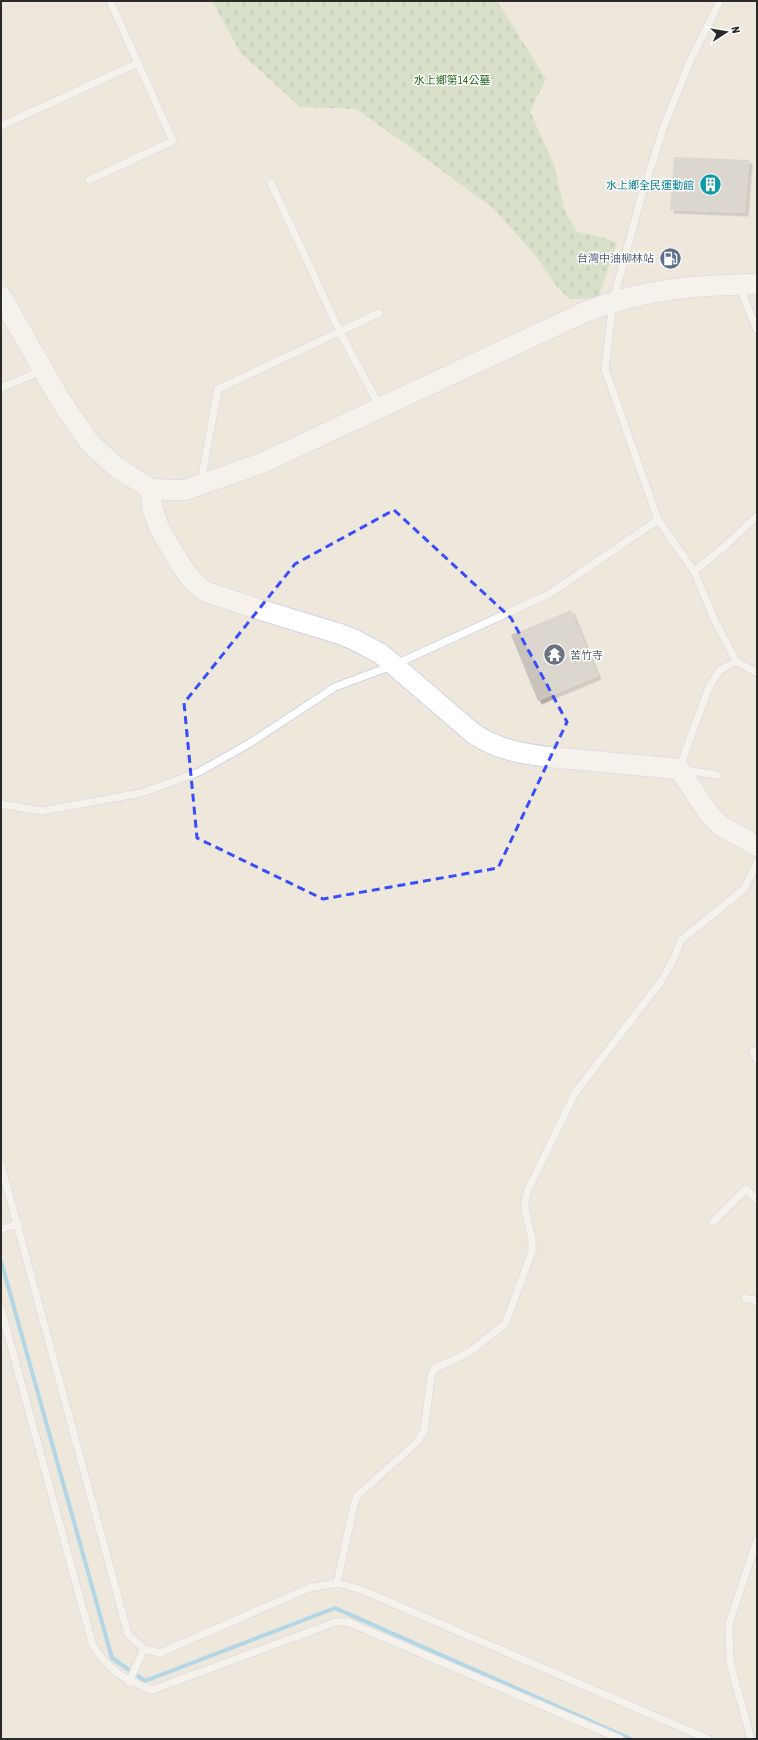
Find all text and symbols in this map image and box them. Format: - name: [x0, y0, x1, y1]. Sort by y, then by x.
- north arrow: [706, 12, 746, 52]
- text: N: [729, 25, 742, 34]
- park label: 水上鄉第14公墓: [414, 74, 490, 86]
- building icon: 水上鄉全民運動館: [697, 172, 723, 198]
- place label: 水上鄉全民運動館: [606, 179, 694, 191]
- fuel station icon: 台灣中油柳林站: [657, 245, 683, 271]
- place label: 台灣中油柳林站: [577, 252, 654, 264]
- temple icon: 苦竹寺: [541, 642, 567, 668]
- place label: 苦竹寺: [570, 649, 603, 661]

